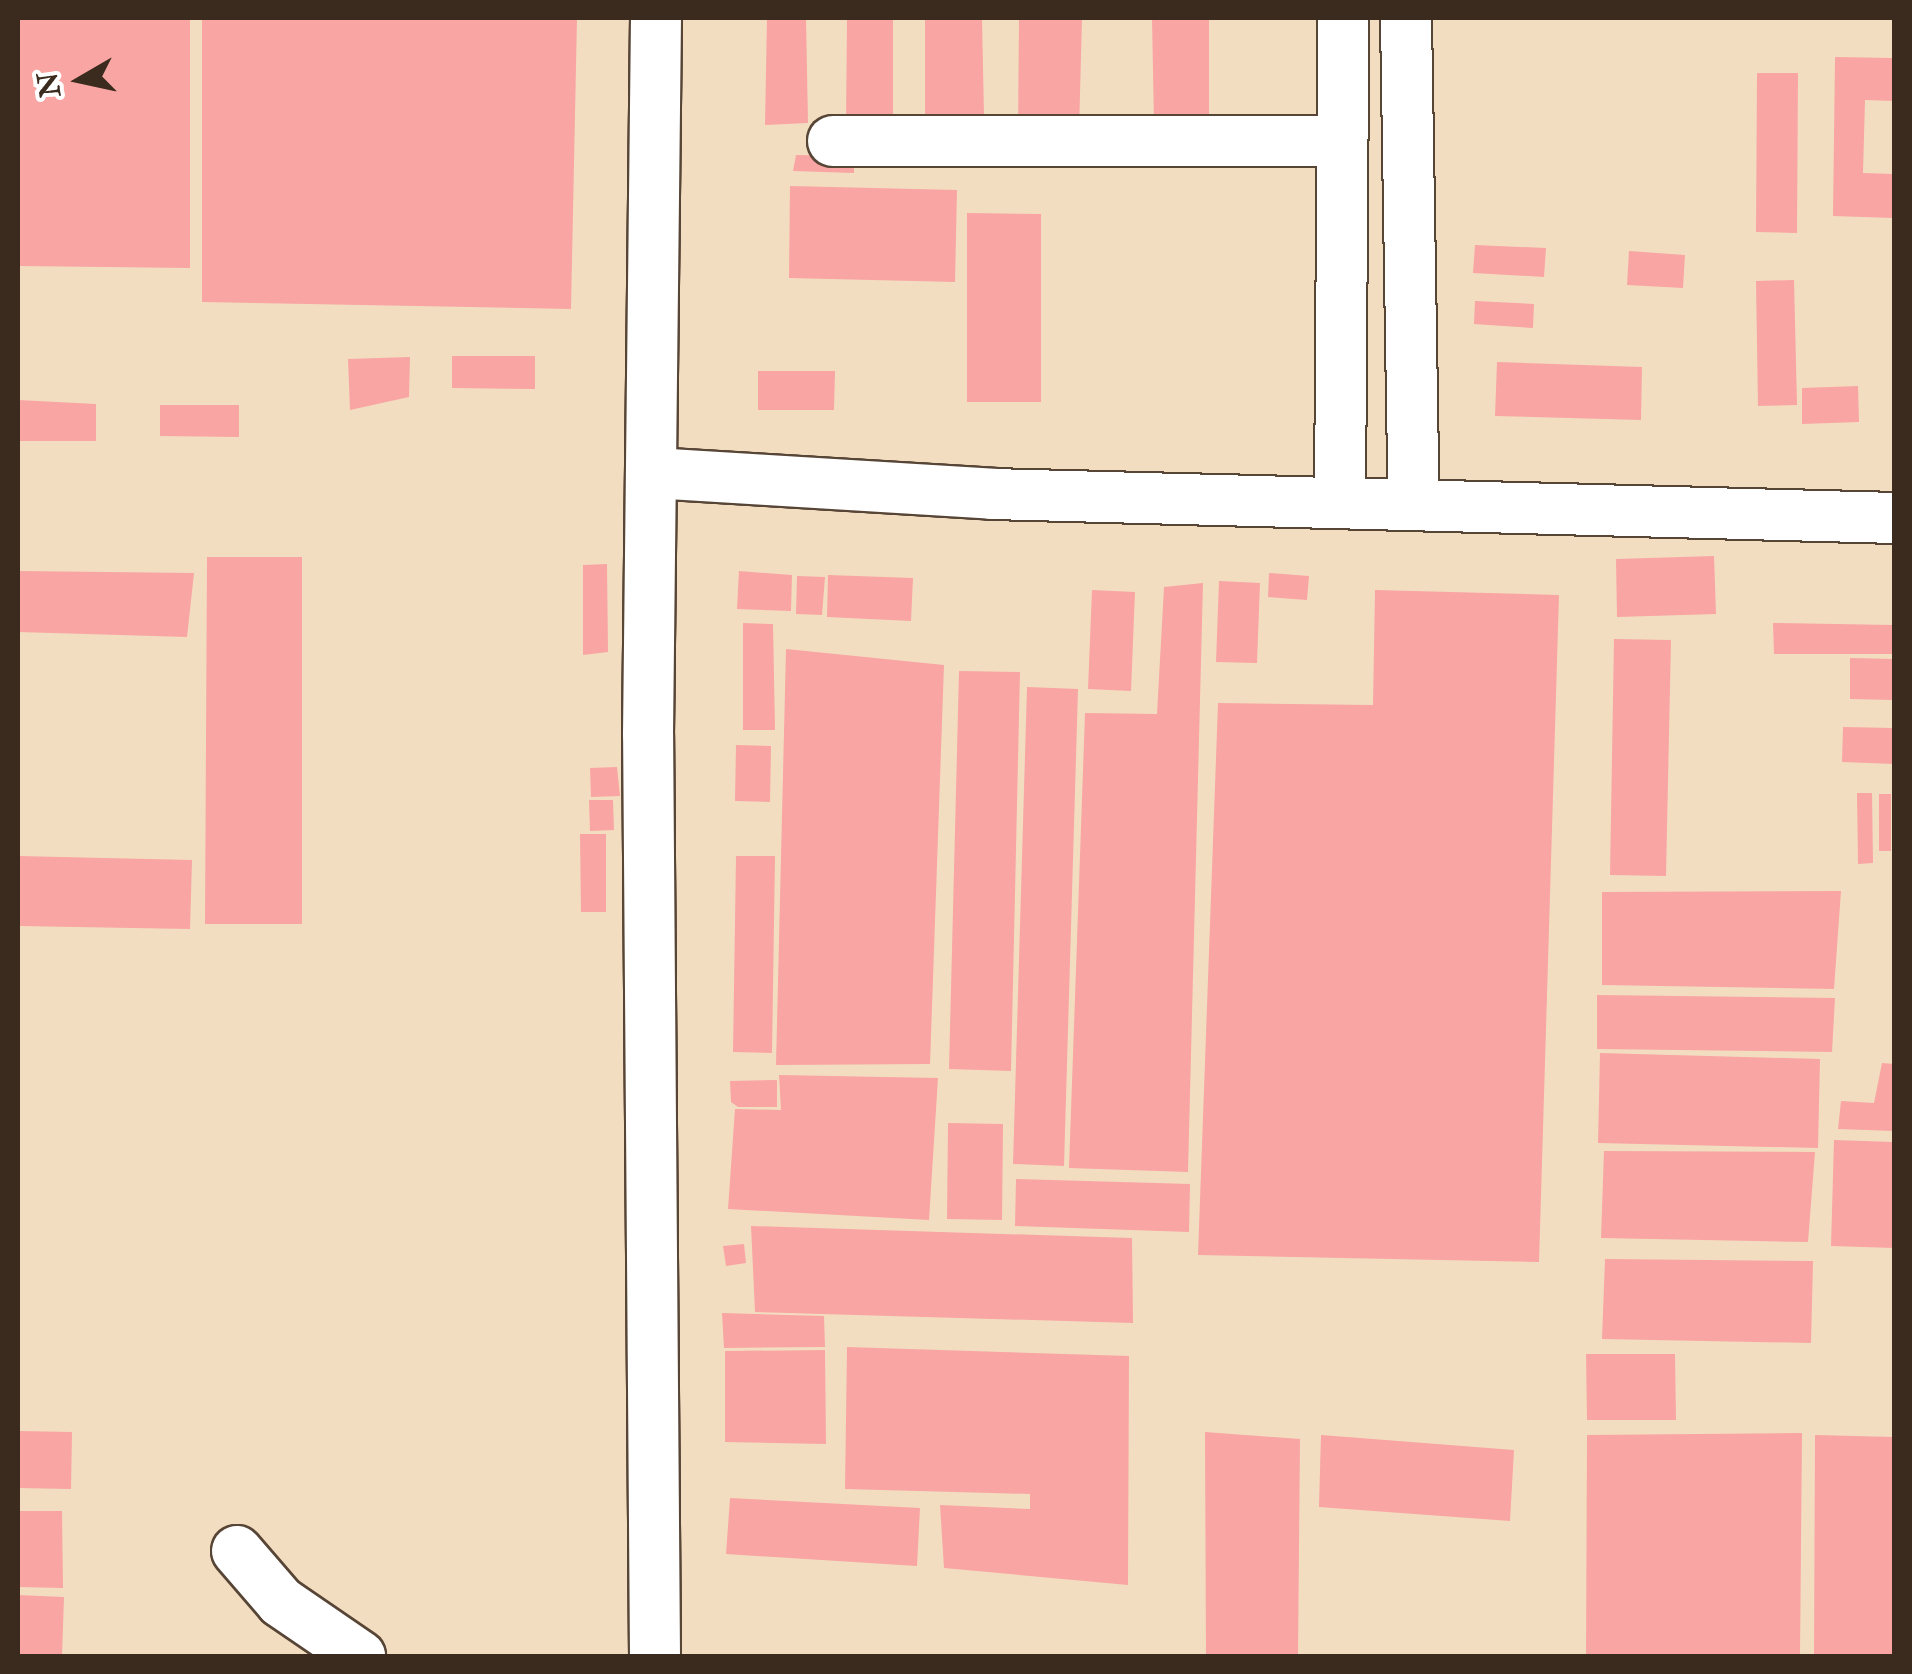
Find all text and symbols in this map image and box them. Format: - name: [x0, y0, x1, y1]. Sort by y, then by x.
- north arrow: [30, 30, 130, 130]
- text: N: [31, 70, 69, 100]

